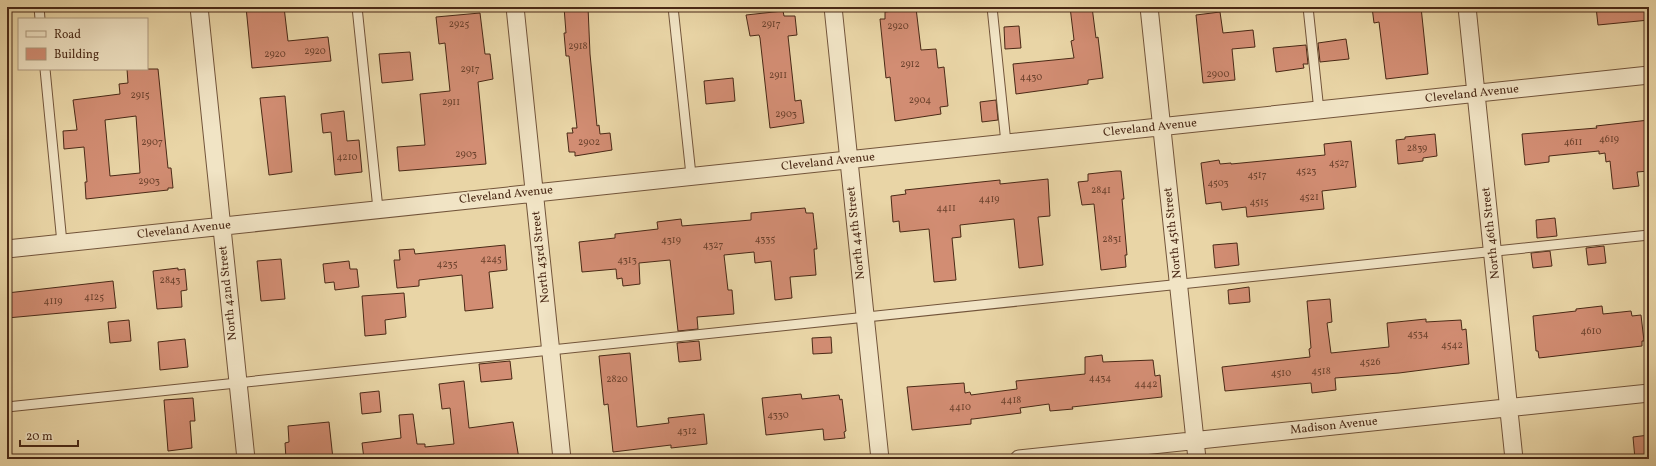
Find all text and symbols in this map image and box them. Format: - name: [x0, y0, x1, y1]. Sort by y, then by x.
- house number: 2925: [449, 17, 470, 31]
- house number: 2917: [761, 17, 781, 31]
- legend: [18, 18, 148, 70]
- house number: 2920: [887, 19, 909, 33]
- text: Road: [54, 27, 81, 43]
- house number: 2918: [568, 39, 588, 53]
- house number: 2920: [304, 44, 326, 58]
- text: Building: [54, 47, 99, 63]
- house number: 2920: [264, 47, 286, 61]
- house number: 2912: [900, 57, 920, 71]
- house number: 2917: [460, 62, 480, 76]
- house number: 2900: [1207, 67, 1229, 81]
- house number: 2911: [769, 68, 787, 82]
- house number: 4430: [1020, 70, 1042, 84]
- street label: Cleveland Avenue: [1424, 81, 1520, 107]
- house number: 2915: [130, 88, 150, 102]
- house number: 2904: [909, 93, 931, 107]
- house number: 2911: [442, 95, 460, 109]
- house number: 2903: [775, 107, 797, 121]
- street label: Cleveland Avenue: [1102, 115, 1198, 141]
- house number: 4619: [1599, 132, 1619, 146]
- house number: 2907: [141, 135, 163, 149]
- house number: 2902: [578, 135, 600, 149]
- house number: 4611: [1564, 135, 1582, 149]
- house number: 2839: [1407, 141, 1427, 155]
- house number: 2903: [455, 147, 477, 161]
- street label: Cleveland Avenue: [780, 149, 876, 175]
- house number: 4210: [336, 150, 358, 164]
- house number: 4527: [1329, 156, 1349, 170]
- house number: 4523: [1296, 164, 1316, 178]
- house number: 4517: [1247, 168, 1267, 182]
- house number: 2903: [138, 174, 160, 188]
- house number: 4503: [1207, 176, 1229, 190]
- street label: Cleveland Avenue: [458, 182, 554, 208]
- house number: 2841: [1091, 183, 1111, 197]
- street label: North 44th Street: [843, 186, 869, 280]
- street label: North 45th Street: [1160, 186, 1186, 280]
- street label: North 46th Street: [1478, 186, 1504, 280]
- house number: 4521: [1299, 190, 1319, 204]
- house number: 4419: [978, 192, 1000, 206]
- house number: 4515: [1249, 195, 1269, 209]
- house number: 4411: [936, 201, 956, 215]
- street label: North 43rd Street: [528, 210, 554, 304]
- street label: Cleveland Avenue: [136, 217, 232, 243]
- house number: 4335: [755, 232, 775, 246]
- house number: 2831: [1102, 232, 1122, 246]
- house number: 4319: [661, 233, 681, 247]
- house number: 4327: [703, 238, 723, 252]
- street label: North 42nd Street: [215, 245, 241, 341]
- house number: 4245: [480, 252, 502, 266]
- house number: 4313: [617, 253, 637, 267]
- house number: 4235: [437, 257, 458, 271]
- house number: 2843: [160, 273, 180, 287]
- house number: 4125: [84, 290, 104, 304]
- house number: 4119: [44, 294, 62, 308]
- house number: 4610: [1581, 324, 1601, 338]
- house number: 4534: [1407, 327, 1429, 341]
- house number: 4542: [1441, 338, 1463, 352]
- house number: 4526: [1360, 355, 1380, 369]
- house number: 4518: [1311, 364, 1331, 378]
- house number: 4510: [1271, 366, 1291, 380]
- house number: 4434: [1089, 371, 1111, 385]
- house number: 2820: [606, 372, 628, 386]
- house number: 4442: [1134, 377, 1158, 391]
- house number: 4418: [1001, 393, 1021, 407]
- house number: 4410: [949, 400, 971, 414]
- house number: 4330: [767, 408, 789, 422]
- street label: Madison Avenue: [1289, 413, 1379, 439]
- scale bar: [20, 422, 78, 448]
- house number: 4312: [677, 424, 697, 438]
- text: 20 m: [26, 429, 53, 445]

